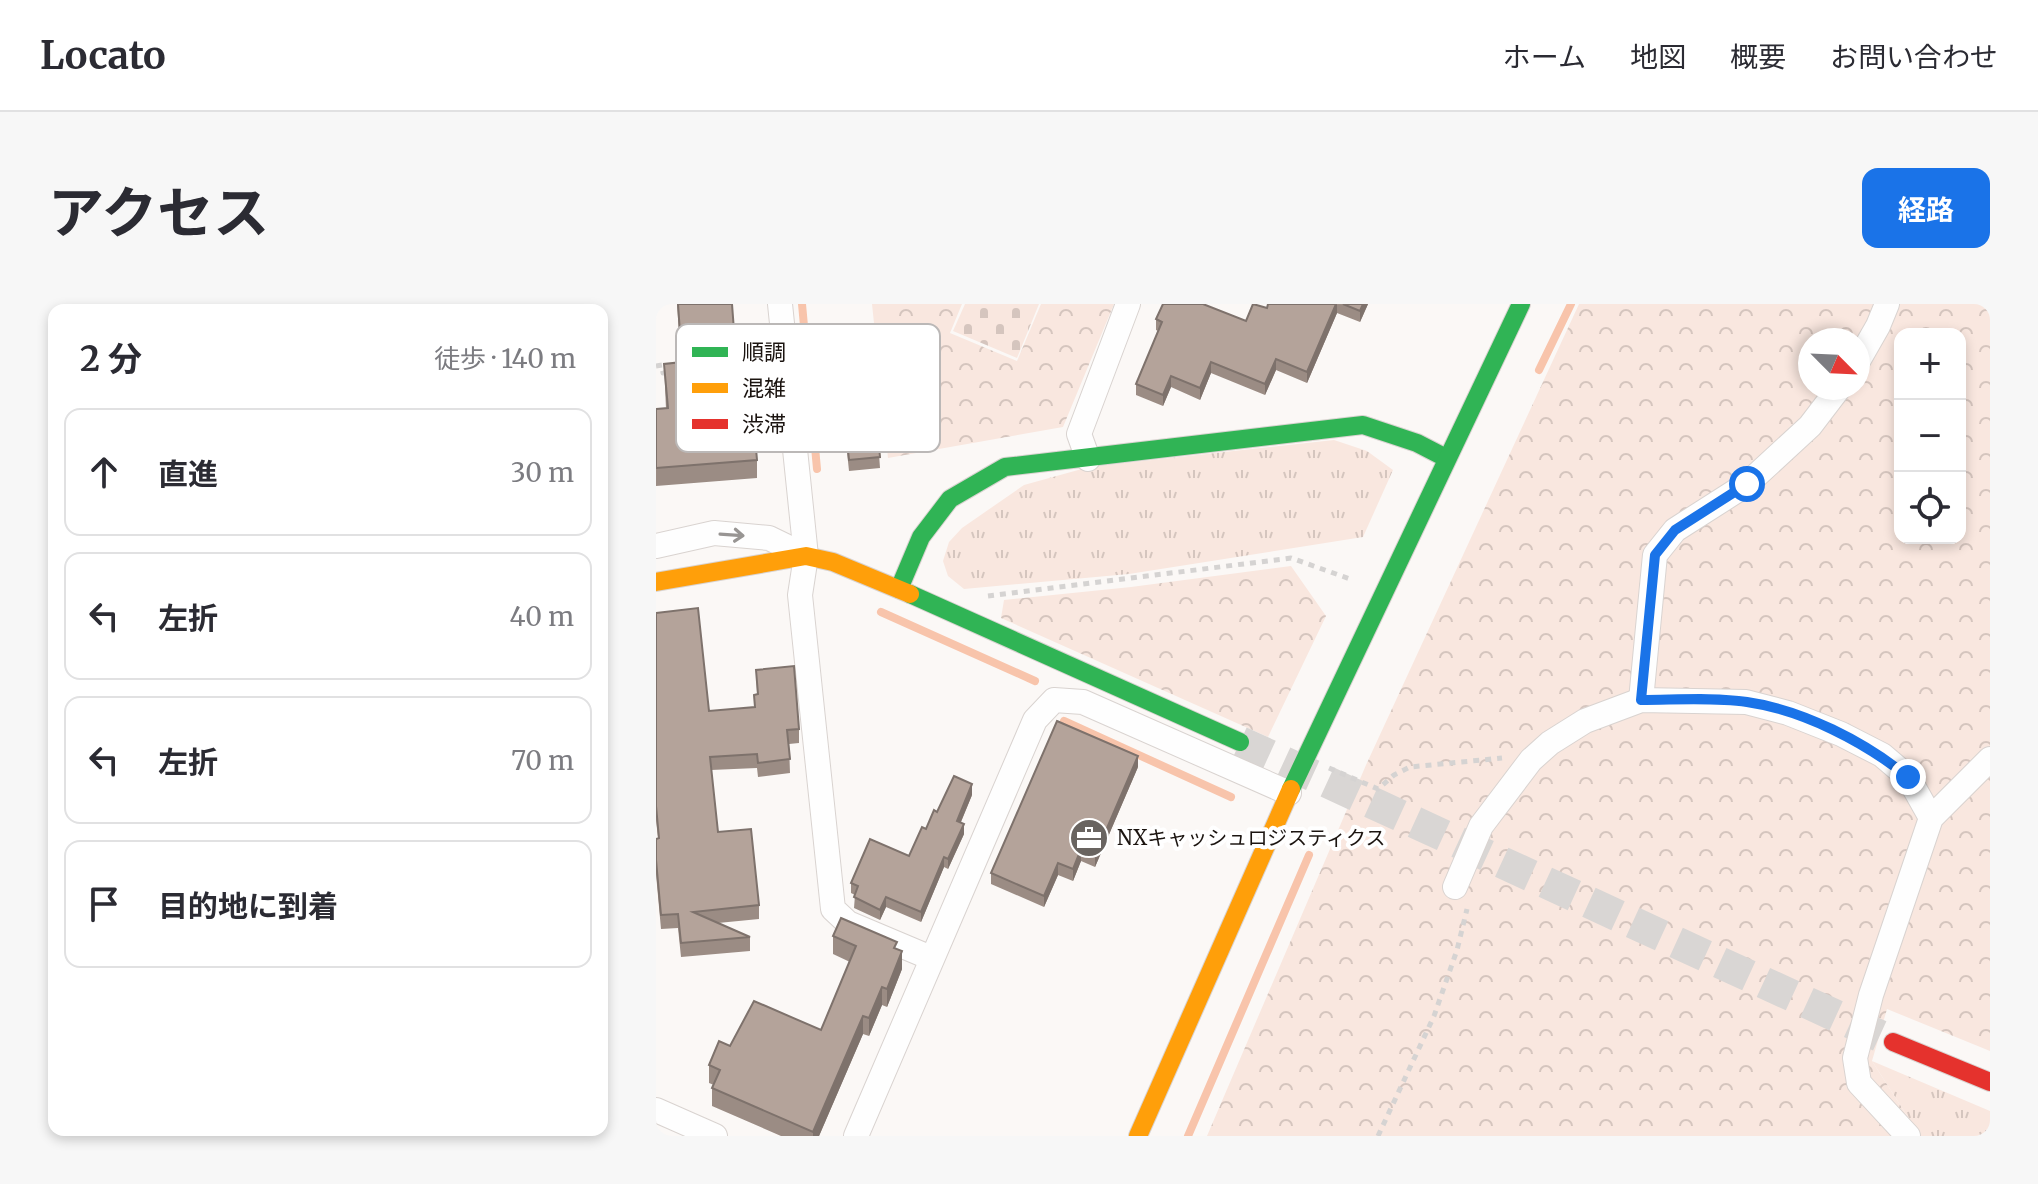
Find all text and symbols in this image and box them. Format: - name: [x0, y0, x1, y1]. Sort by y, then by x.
- text: Locato: [40, 32, 166, 79]
- text: ホーム: [1503, 39, 1586, 75]
- text: 地図: [1630, 39, 1686, 75]
- text: 概要: [1730, 39, 1786, 75]
- text: お問い合わせ: [1830, 39, 1998, 75]
- button: 経路: [1862, 168, 1990, 248]
- text: アクセス: [48, 178, 269, 248]
- legend: [676, 324, 940, 452]
- north arrow: [1798, 328, 1870, 400]
- map controls: [1894, 328, 1966, 544]
- button: +: [1894, 328, 1966, 400]
- text: 2 分: [80, 338, 142, 380]
- text: 順調: [742, 338, 786, 366]
- text: 徒歩 · 140 m: [434, 342, 576, 375]
- text: 混雑: [742, 374, 786, 402]
- button: −: [1894, 400, 1966, 472]
- text: 渋滞: [742, 410, 786, 438]
- icon: ahead: [82, 450, 126, 494]
- text: 直進: [158, 455, 218, 493]
- text: 30 m: [511, 456, 574, 489]
- route start: [1729, 466, 1765, 502]
- button: locate: [1894, 472, 1966, 544]
- one-way arrow: [718, 528, 745, 543]
- icon: left: [82, 594, 126, 638]
- text: 左折: [158, 599, 218, 637]
- text: 40 m: [510, 600, 574, 633]
- icon: left: [82, 738, 126, 782]
- text: 左折: [158, 743, 218, 781]
- text: 70 m: [511, 744, 574, 777]
- route end: [1890, 759, 1926, 795]
- office icon: NXキャッシュロジスティクス: [1068, 817, 1110, 859]
- place label: NXキャッシュロジスティクス: [1117, 825, 1385, 850]
- icon: arrive: [82, 882, 126, 926]
- text: 目的地に到着: [158, 887, 338, 925]

